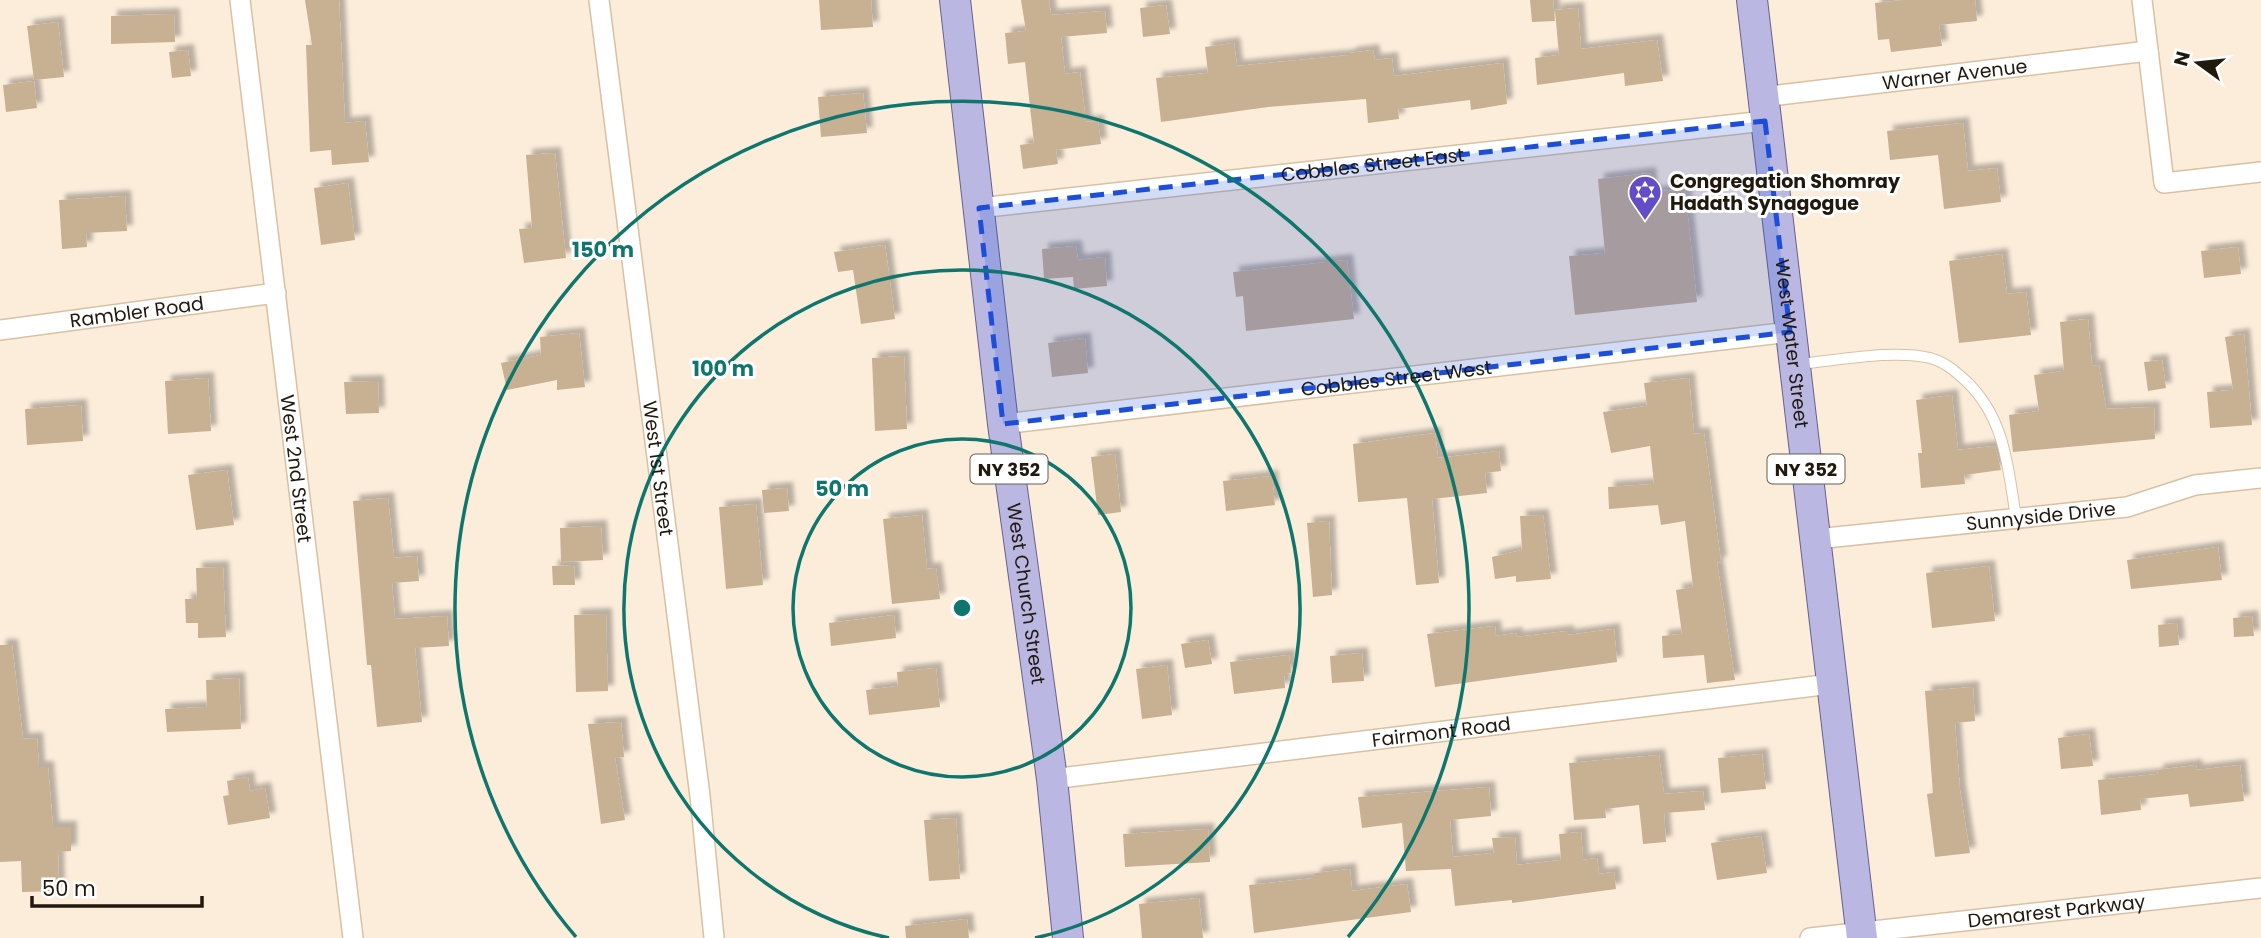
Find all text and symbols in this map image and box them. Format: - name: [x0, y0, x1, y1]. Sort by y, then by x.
- north arrow: [2163, 28, 2233, 98]
- text: N: [2167, 48, 2197, 69]
- street label: Warner Avenue: [1881, 52, 2029, 96]
- street label: Cobbles Street East: [1280, 141, 1466, 188]
- place label: Congregation Shomray Hadath Synagogue: [1670, 168, 1901, 217]
- synagogue icon: Congregation Shomray Hadath Synagogue: [1626, 173, 1664, 222]
- text: 150 m: [572, 235, 634, 264]
- street label: West Water Street: [1769, 258, 1816, 430]
- street label: Rambler Road: [68, 289, 205, 334]
- street label: Cobbles Street West: [1299, 353, 1493, 403]
- text: 100 m: [692, 354, 754, 383]
- street label: West 2nd Street: [274, 393, 319, 544]
- street label: West 1st Street: [636, 399, 680, 537]
- road number: NY 352: [970, 454, 1048, 484]
- road number: NY 352: [1768, 454, 1844, 484]
- text: 50 m: [815, 474, 869, 503]
- street label: Sunnyside Drive: [1965, 495, 2117, 537]
- street label: West Church Street: [1001, 501, 1052, 686]
- centre of rings: [950, 596, 974, 620]
- street label: Fairmont Road: [1370, 710, 1512, 753]
- scale bar: [32, 864, 201, 908]
- text: 50 m: [42, 874, 96, 903]
- street label: Demarest Parkway: [1966, 887, 2147, 934]

